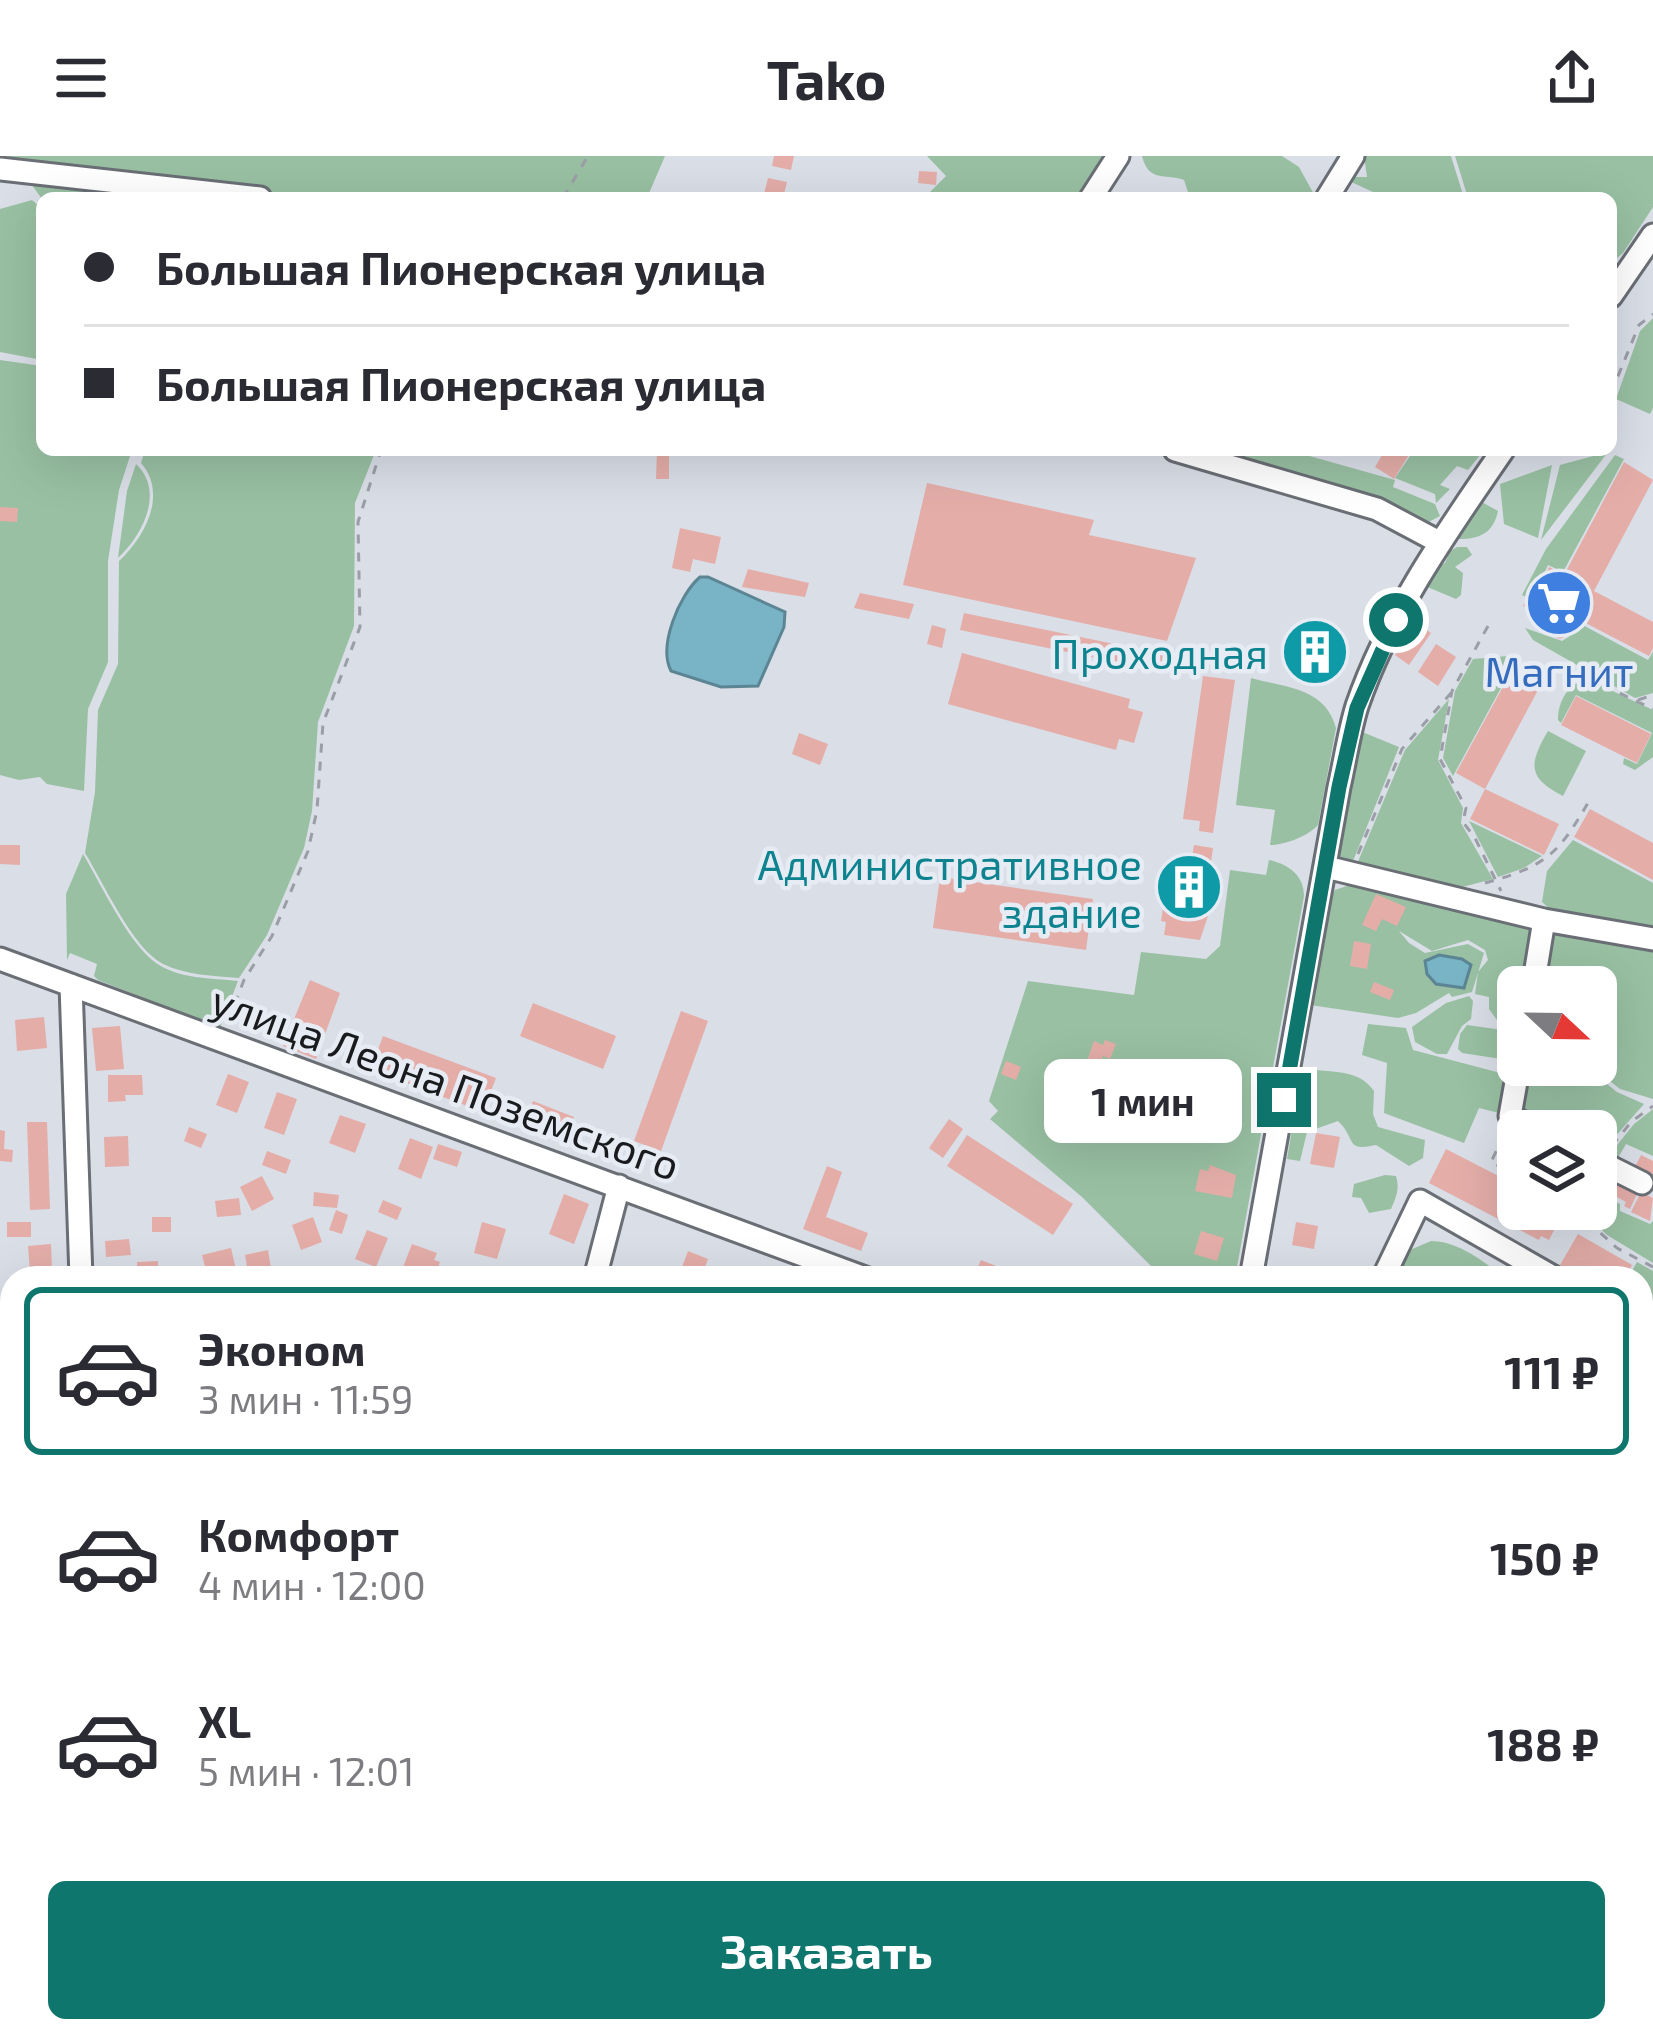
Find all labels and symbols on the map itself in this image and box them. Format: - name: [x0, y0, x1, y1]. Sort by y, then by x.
- supermarket icon: Магнит: [1524, 568, 1594, 638]
- route start: [1369, 593, 1423, 647]
- building icon: Проходная: [1280, 617, 1350, 687]
- place label: Проходная: [1052, 627, 1268, 677]
- place label: Магнит: [1484, 645, 1634, 695]
- place label: Административное здание: [758, 838, 1142, 936]
- building icon: Административное здание: [1154, 852, 1224, 922]
- north arrow: [1497, 966, 1617, 1086]
- street label: улица Леона Поземского: [205, 973, 687, 1190]
- callout: 1 мин: [1044, 1058, 1242, 1142]
- route end: [1257, 1073, 1311, 1127]

